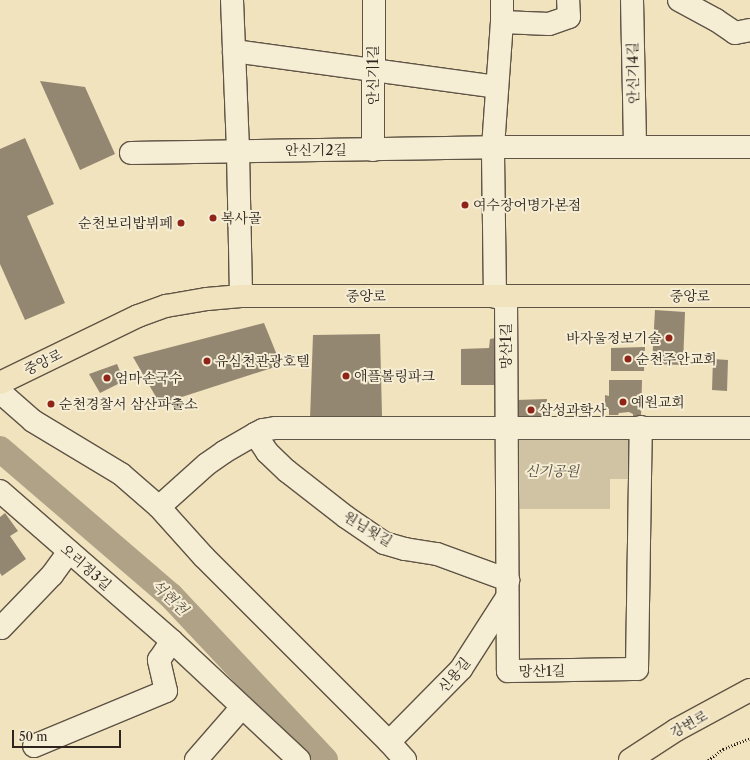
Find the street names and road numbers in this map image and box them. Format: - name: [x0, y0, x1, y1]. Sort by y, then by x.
- street label: 안신기4길: [624, 42, 642, 104]
- street label: 안신기1길: [365, 45, 381, 105]
- street label: 안신기2길: [285, 142, 347, 158]
- street label: 중앙로: [346, 288, 386, 304]
- street label: 중앙로: [670, 288, 710, 304]
- street label: 망산1길: [498, 323, 514, 369]
- street label: 중앙로: [21, 346, 65, 378]
- street label: 원님윗길: [340, 508, 396, 550]
- street label: 오리정3길: [57, 540, 115, 594]
- street label: 신용길: [435, 654, 473, 696]
- street label: 망산1길: [519, 662, 565, 680]
- street label: 강변로: [667, 707, 711, 741]

